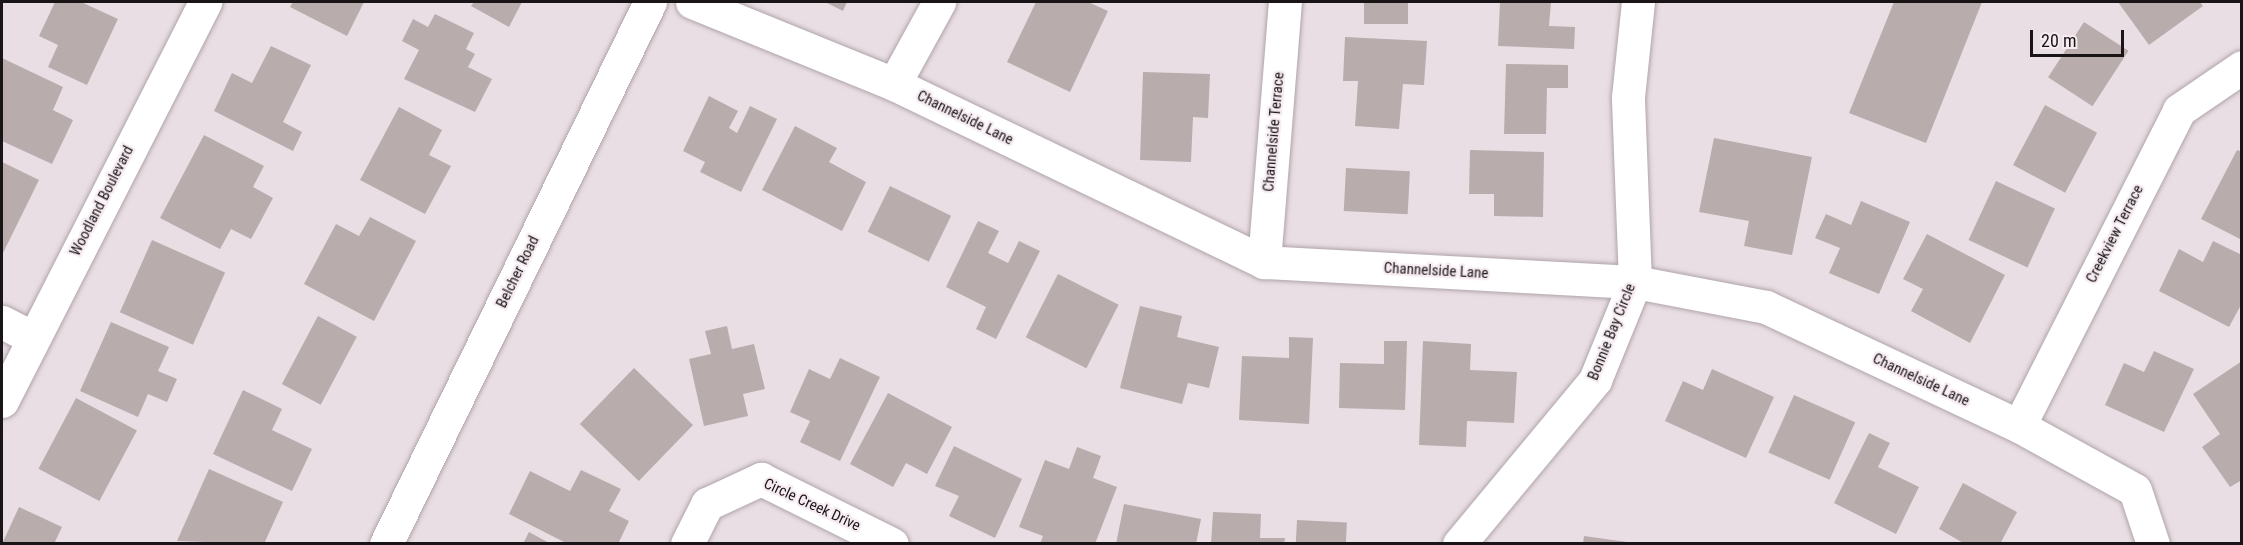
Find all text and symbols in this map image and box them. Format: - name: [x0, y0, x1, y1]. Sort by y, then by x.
- scale bar: [2033, 18, 2128, 56]
- text: 20 m: [2041, 30, 2076, 51]
- street label: Channelside Terrace: [1260, 71, 1288, 193]
- street label: Channelside Lane: [914, 87, 1016, 149]
- street label: Woodland Boulevard: [66, 143, 138, 259]
- street label: Creekview Terrace: [2082, 182, 2148, 286]
- street label: Belcher Road: [493, 233, 543, 311]
- street label: Channelside Lane: [1383, 259, 1489, 283]
- street label: Bonnie Bay Circle: [1584, 281, 1640, 383]
- street label: Channelside Lane: [1870, 350, 1972, 410]
- street label: Circle Creek Drive: [761, 475, 863, 535]

